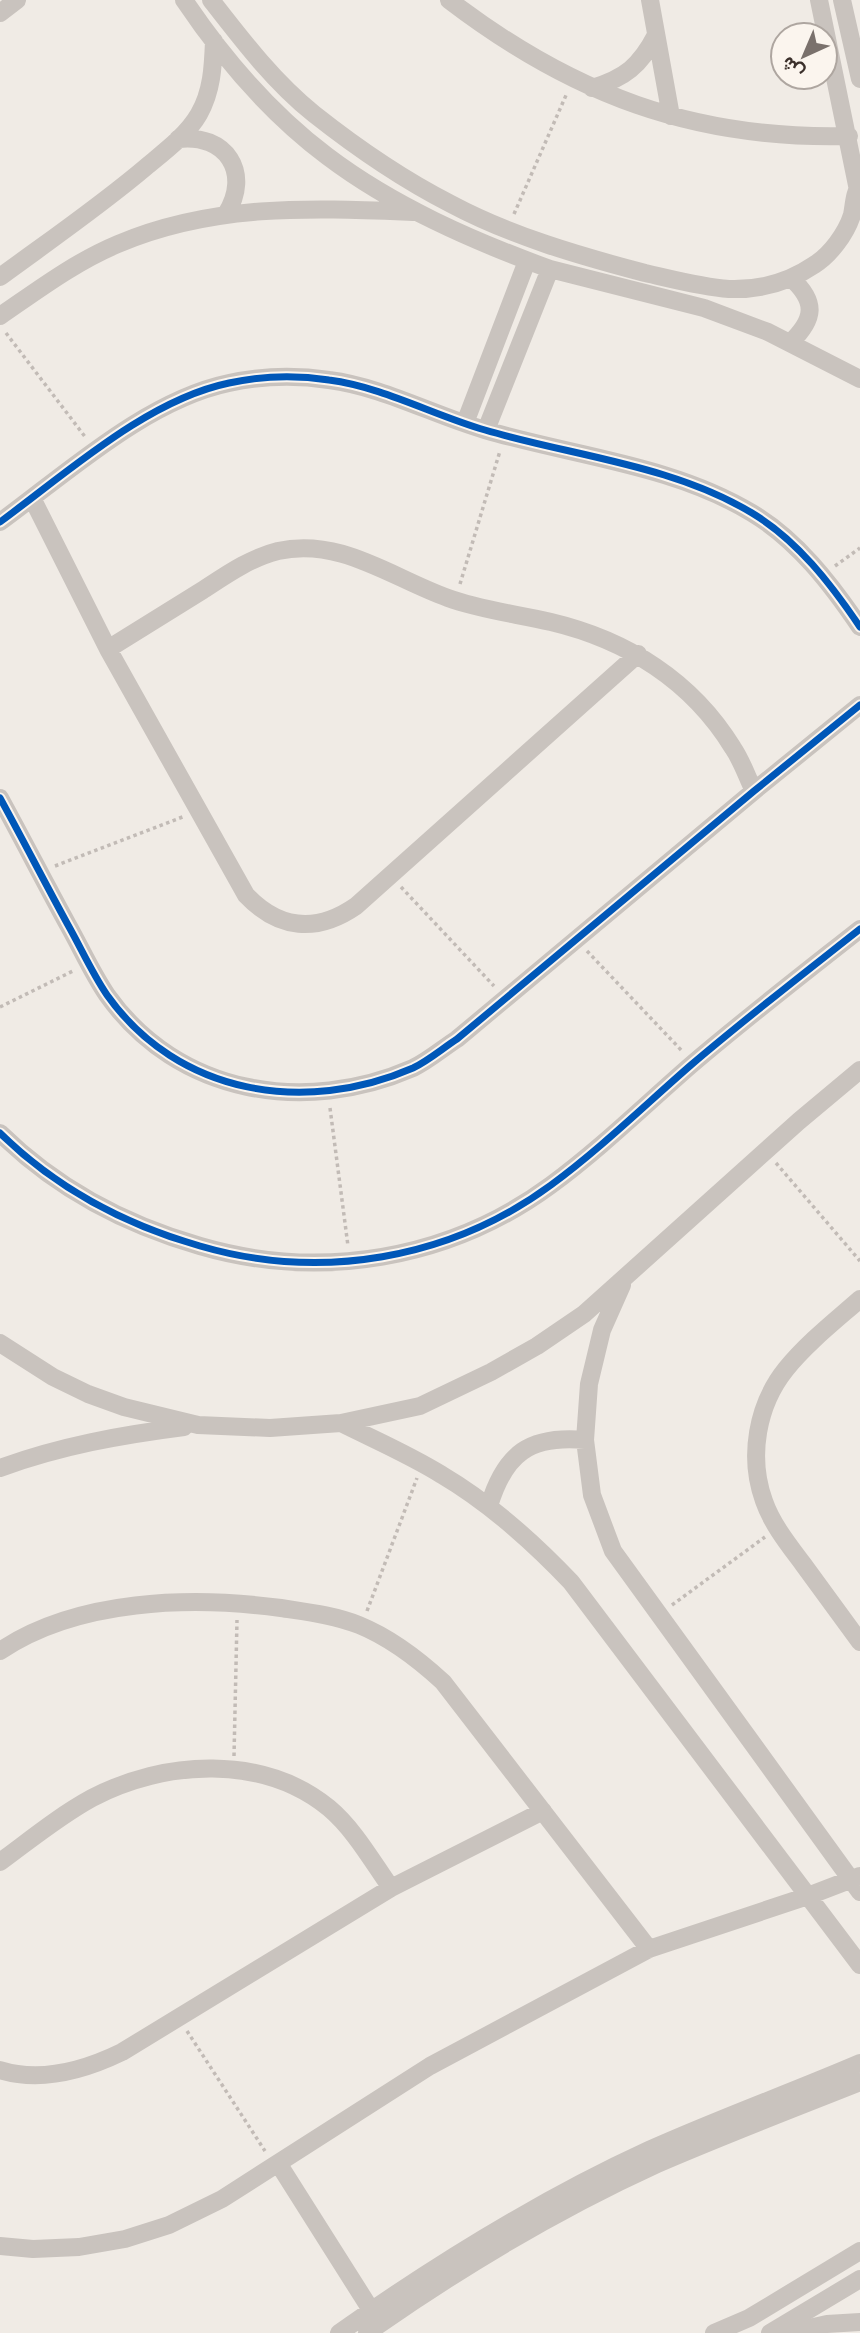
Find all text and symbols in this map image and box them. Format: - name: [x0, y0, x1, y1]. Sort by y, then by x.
- north arrow: [769, 21, 839, 91]
- text: ش: [776, 52, 809, 85]

